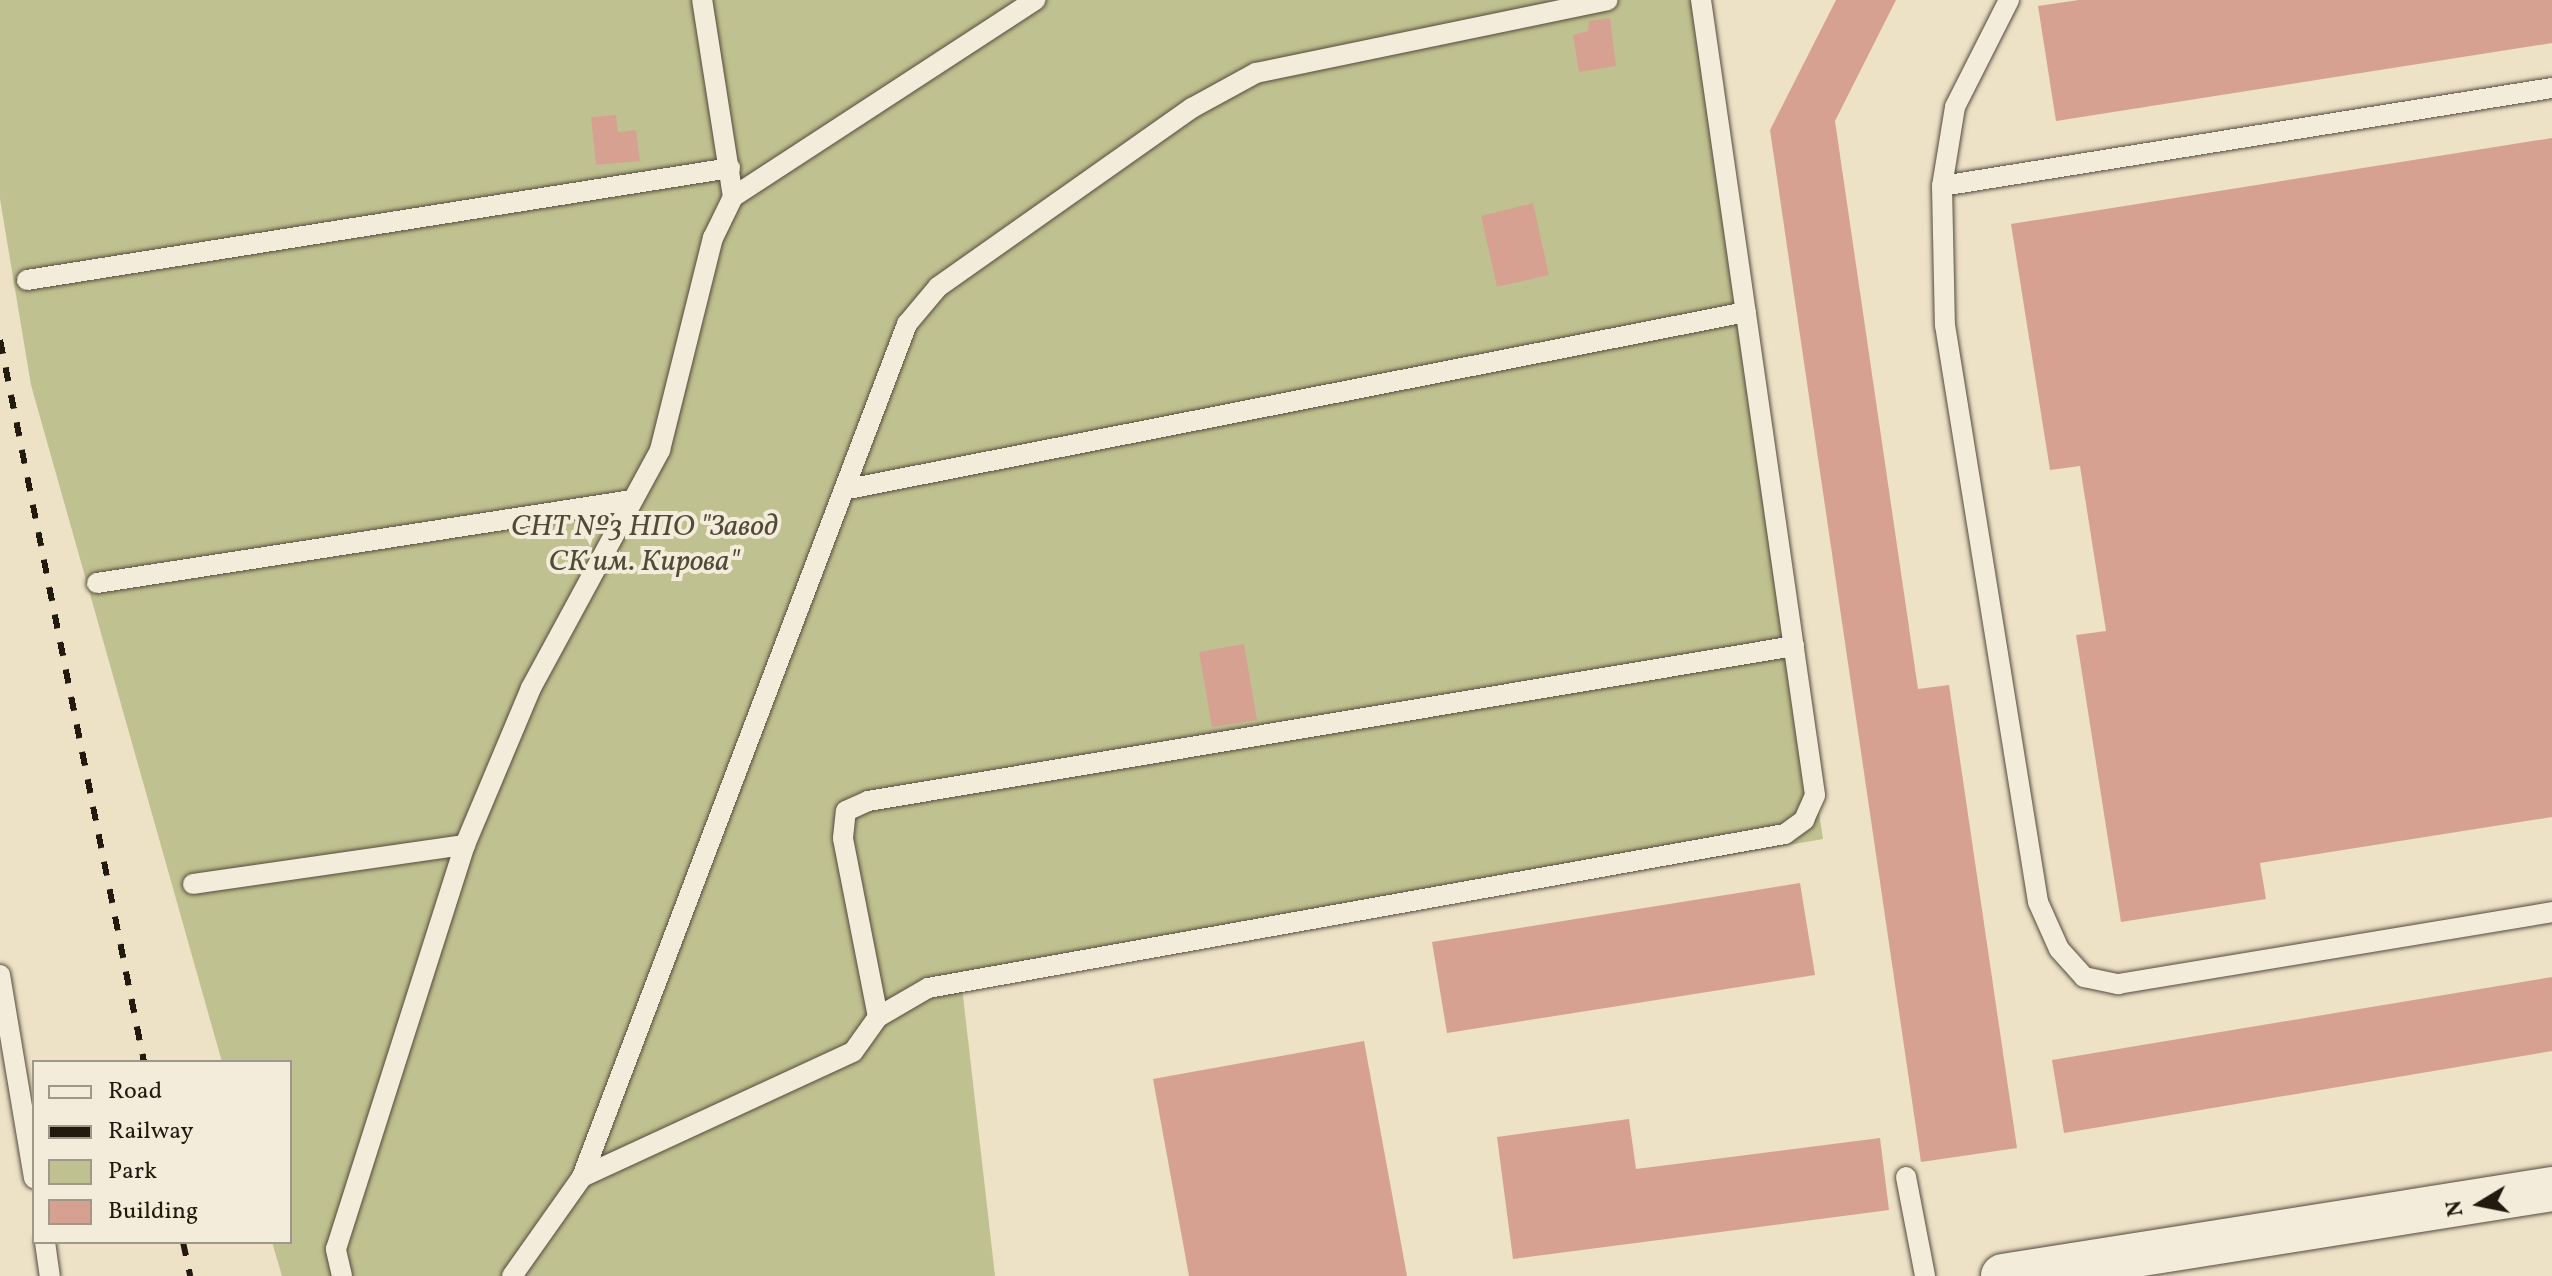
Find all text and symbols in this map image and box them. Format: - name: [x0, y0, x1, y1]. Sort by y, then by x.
- park label: СНТ №3 НПО "Завод СК им. Кирова": [511, 509, 777, 580]
- legend: [32, 1060, 292, 1244]
- text: Road: [108, 1075, 162, 1109]
- text: Railway: [108, 1115, 194, 1149]
- text: Park: [108, 1155, 157, 1189]
- north arrow: [2440, 1164, 2520, 1244]
- text: Building: [108, 1195, 198, 1229]
- text: N: [2439, 1198, 2473, 1219]

